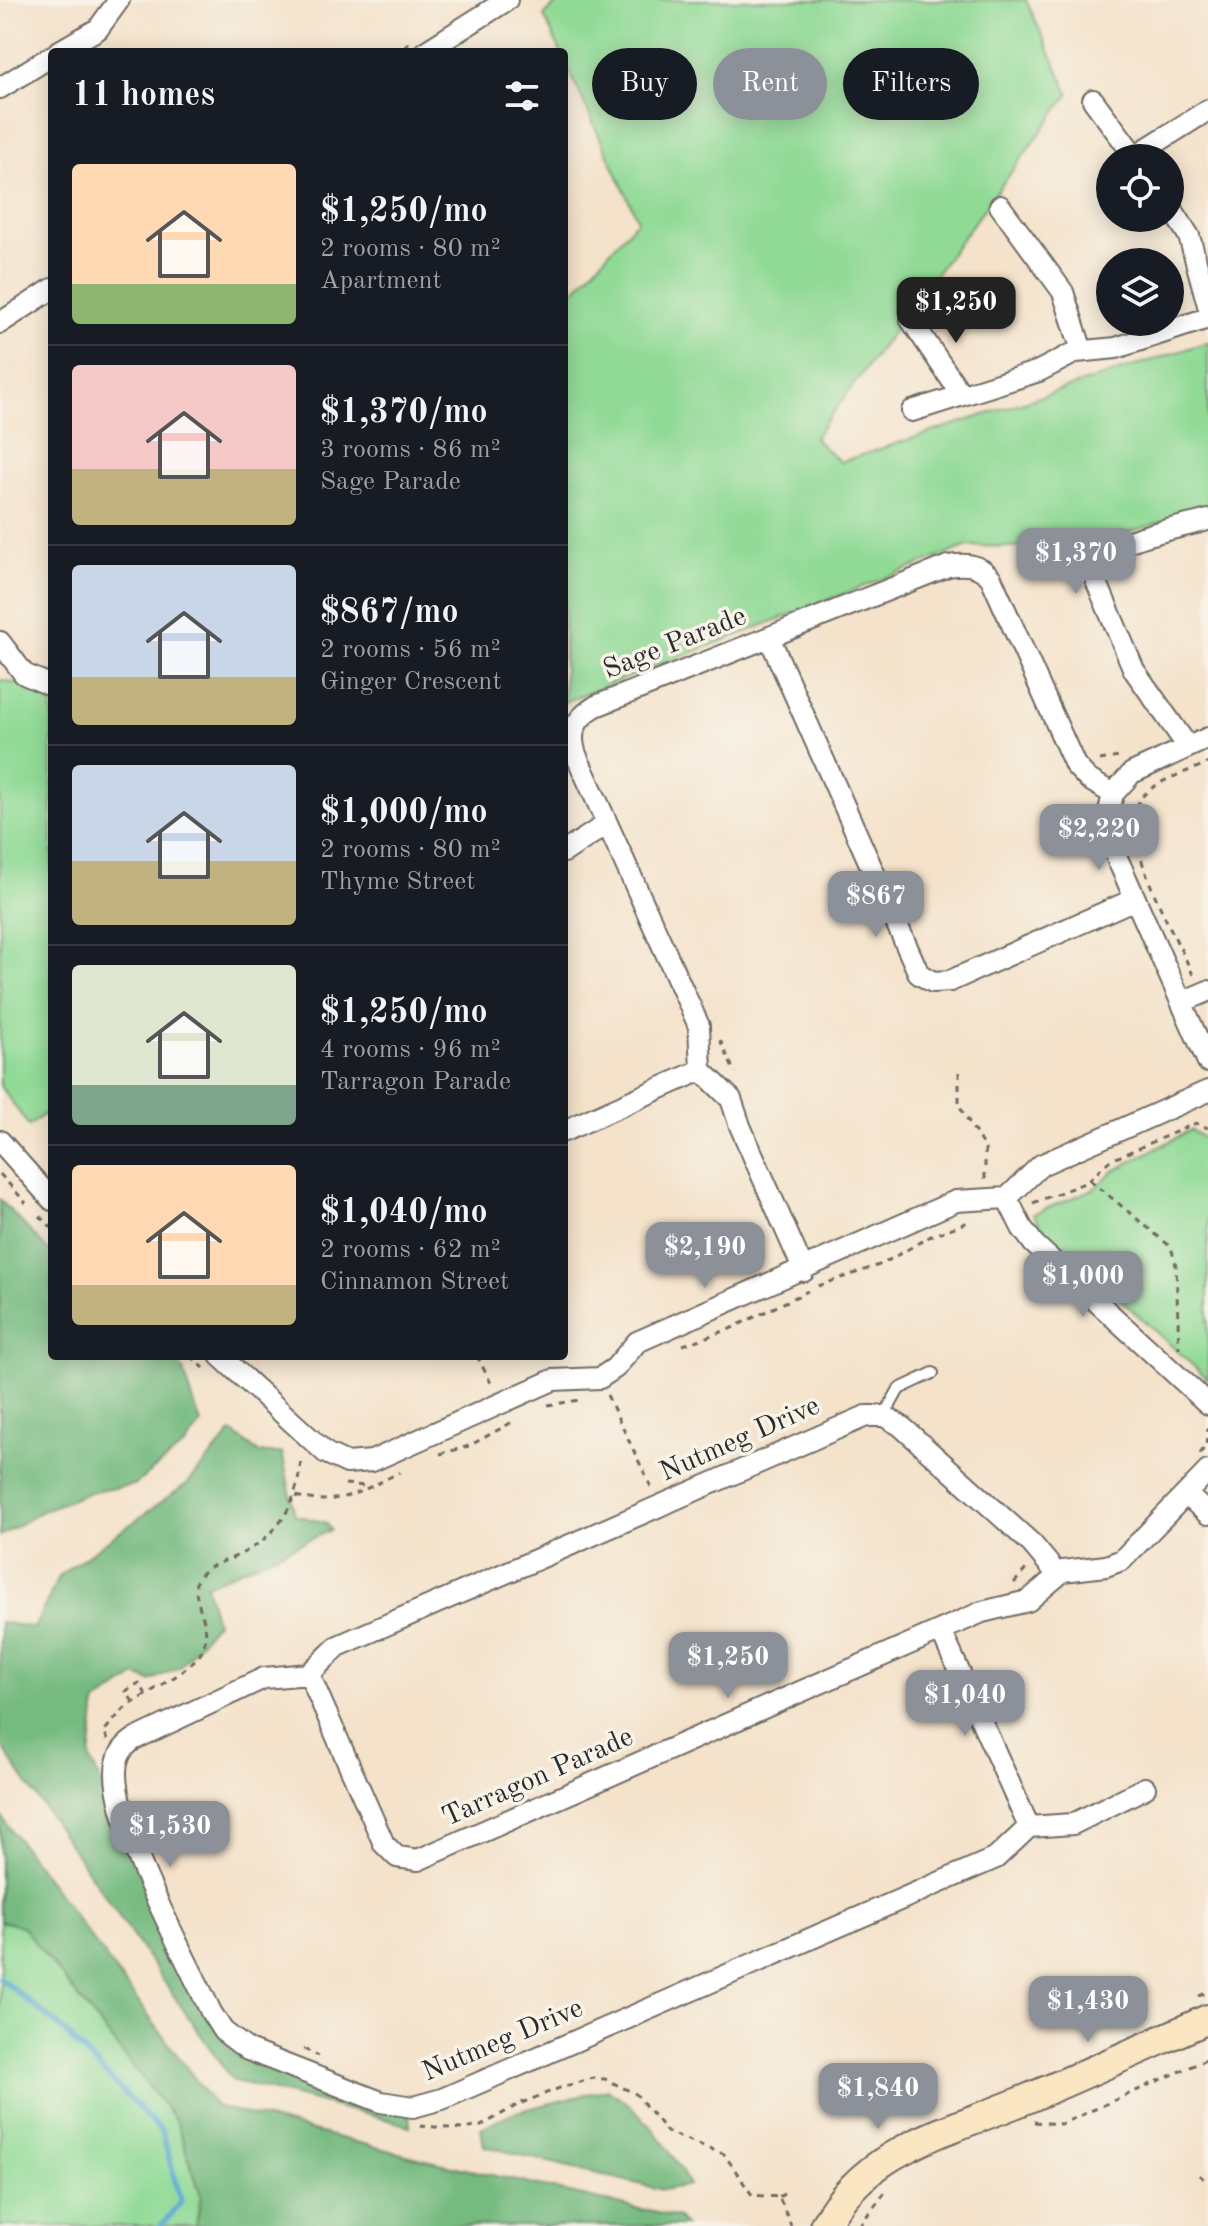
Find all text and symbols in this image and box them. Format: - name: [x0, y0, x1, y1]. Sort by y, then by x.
- chip: Buy: [592, 48, 697, 120]
- chip: Rent: [713, 48, 827, 120]
- chip: Filters: [843, 48, 979, 120]
- icon: filters: [500, 74, 544, 118]
- text: 11 homes: [72, 79, 215, 113]
- map controls: [1096, 144, 1184, 336]
- button: locate: [1096, 144, 1184, 232]
- text: $1,250/mo: [320, 195, 488, 229]
- icon: home: [136, 196, 232, 292]
- text: 2 rooms · 80 m²: [320, 236, 501, 262]
- button: layers: [1096, 248, 1184, 336]
- text: Apartment: [320, 268, 442, 294]
- pin: $1,250: [891, 277, 1021, 345]
- text: $1,250: [915, 290, 997, 316]
- text: $1,370/mo: [320, 396, 488, 430]
- icon: home: [136, 397, 232, 493]
- text: 3 rooms · 86 m²: [320, 437, 501, 463]
- text: Sage Parade: [320, 469, 461, 495]
- pin: $1,370: [1011, 528, 1141, 596]
- text: $1,370: [1035, 541, 1117, 567]
- text: $867/mo: [320, 596, 459, 630]
- icon: home: [136, 597, 232, 693]
- street label: Sage Parade: [600, 603, 750, 685]
- text: 2 rooms · 56 m²: [320, 637, 501, 663]
- text: Ginger Crescent: [320, 669, 501, 695]
- text: $1,000/mo: [320, 796, 488, 830]
- icon: home: [136, 797, 232, 893]
- pin: $2,220: [1034, 804, 1164, 872]
- text: $2,220: [1058, 817, 1140, 843]
- text: 2 rooms · 80 m²: [320, 837, 501, 863]
- text: Thyme Street: [320, 869, 475, 895]
- pin: $867: [829, 871, 923, 939]
- text: $867: [846, 884, 906, 910]
- text: $1,250/mo: [320, 996, 488, 1030]
- icon: home: [136, 997, 232, 1093]
- text: 4 rooms · 96 m²: [320, 1037, 501, 1063]
- text: Tarragon Parade: [320, 1069, 511, 1095]
- text: $1,040/mo: [320, 1196, 488, 1230]
- icon: home: [136, 1197, 232, 1293]
- pin: $2,190: [640, 1222, 770, 1290]
- text: $2,190: [664, 1235, 746, 1261]
- text: 2 rooms · 62 m²: [320, 1237, 501, 1263]
- pin: $1,000: [1018, 1251, 1148, 1319]
- text: $1,000: [1042, 1264, 1124, 1290]
- text: Cinnamon Street: [320, 1269, 509, 1295]
- street label: Nutmeg Drive: [656, 1392, 824, 1488]
- pin: $1,250: [663, 1632, 793, 1700]
- text: $1,250: [687, 1645, 769, 1671]
- pin: $1,040: [900, 1670, 1030, 1738]
- text: $1,040: [924, 1683, 1006, 1709]
- street label: Tarragon Parade: [438, 1723, 638, 1833]
- pin: $1,530: [105, 1801, 235, 1869]
- text: $1,530: [129, 1814, 211, 1840]
- pin: $1,430: [1023, 1976, 1153, 2044]
- text: $1,430: [1047, 1989, 1129, 2015]
- street label: Nutmeg Drive: [419, 1995, 587, 2087]
- pin: $1,840: [813, 2063, 943, 2131]
- text: $1,840: [837, 2076, 919, 2102]

